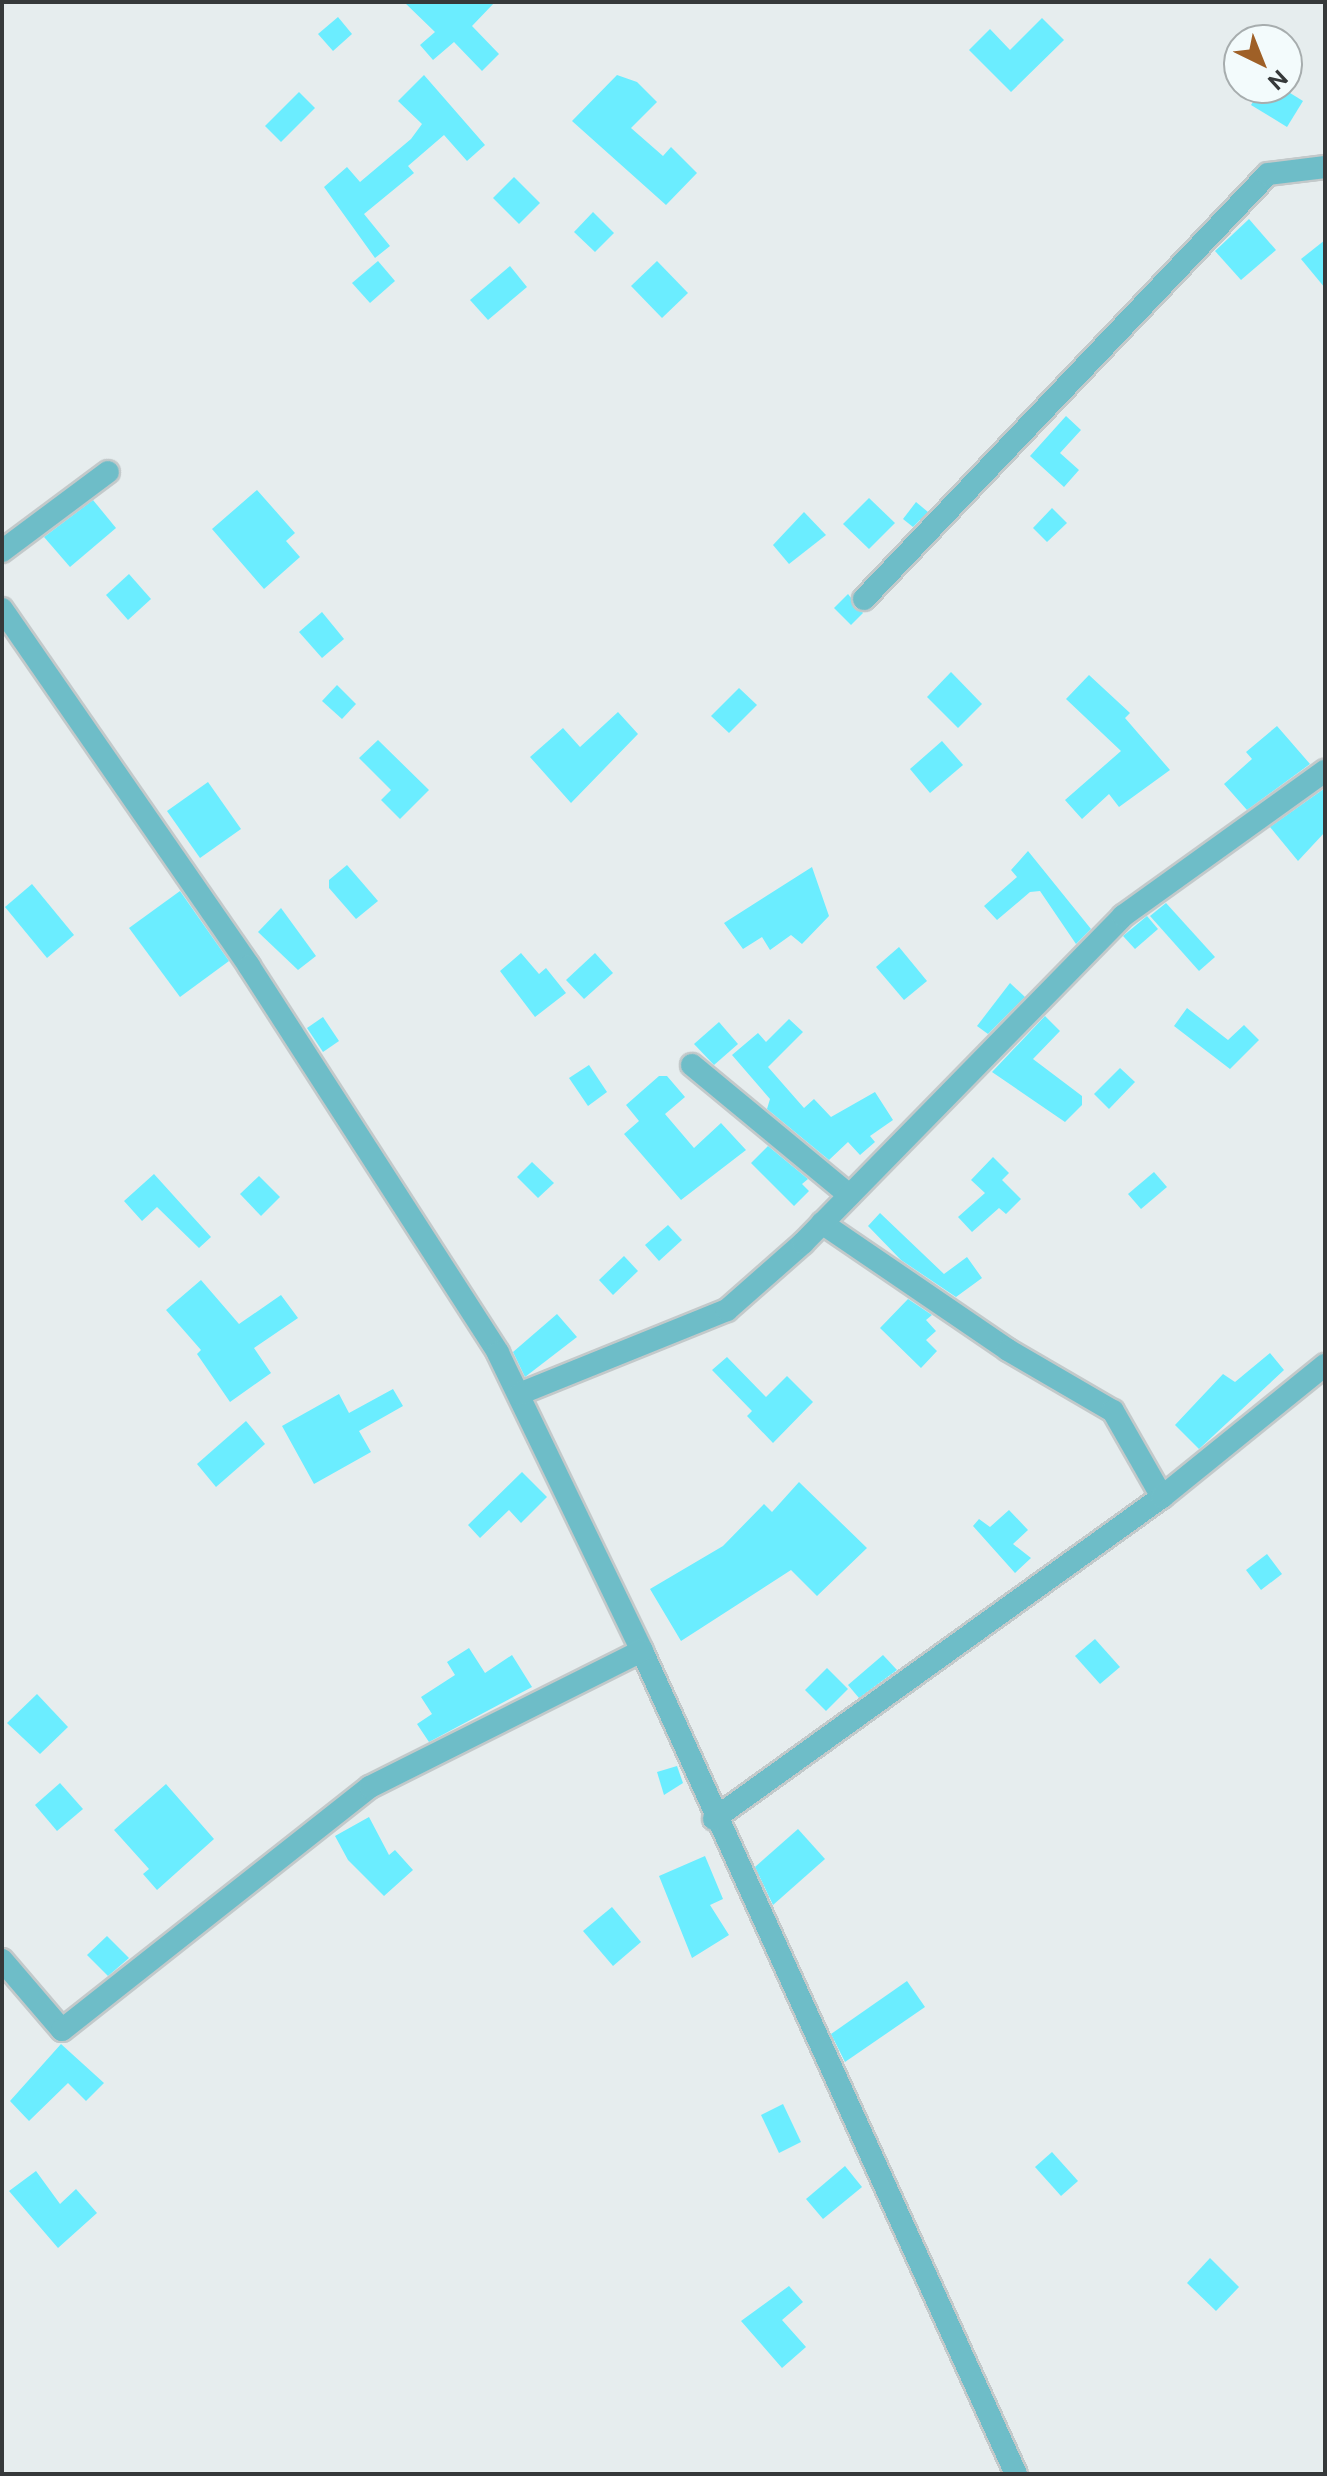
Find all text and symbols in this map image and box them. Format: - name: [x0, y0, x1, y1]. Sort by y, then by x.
- north arrow: [1223, 24, 1303, 104]
- text: N: [1263, 65, 1293, 95]

